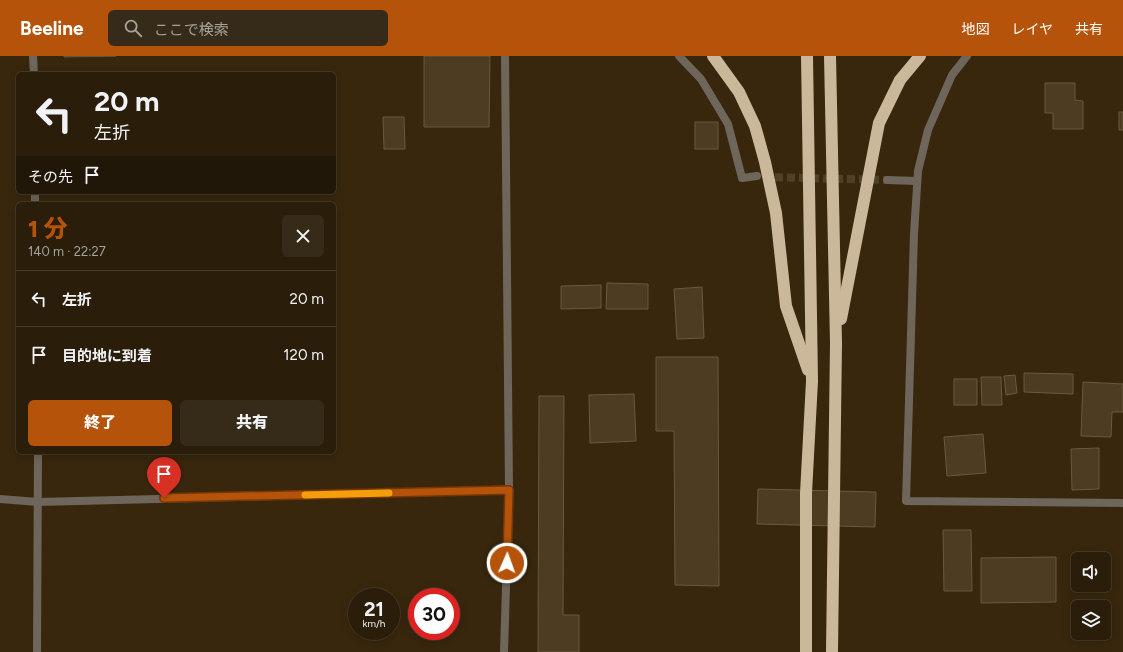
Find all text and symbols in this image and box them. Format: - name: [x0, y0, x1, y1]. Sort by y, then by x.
- search box: [108, 10, 388, 46]
- text: Beeline: [20, 17, 84, 40]
- icon: search: [122, 17, 144, 39]
- text: ここで検索: [154, 21, 229, 39]
- text: 地図: [961, 21, 989, 38]
- text: レイヤ: [1011, 21, 1053, 38]
- text: 共有: [1075, 21, 1103, 38]
- text: 20 m: [94, 84, 159, 118]
- icon: left: [28, 88, 80, 140]
- text: 左折: [94, 122, 130, 144]
- icon: arrive: [81, 164, 103, 186]
- text: その先: [28, 168, 73, 186]
- text: 1 分: [28, 214, 68, 243]
- button: close: [282, 215, 324, 257]
- text: 140 m · 22:27: [28, 244, 106, 259]
- icon: left: [28, 288, 50, 310]
- text: 20 m: [290, 290, 324, 308]
- text: 左折: [62, 291, 92, 309]
- icon: arrive: [28, 344, 50, 366]
- text: 120 m: [283, 346, 324, 364]
- text: 目的地に到着: [62, 347, 152, 365]
- button: 終了: [28, 400, 172, 446]
- button: 共有: [180, 400, 324, 446]
- pin: [147, 457, 181, 498]
- icon: arrive: [153, 463, 175, 485]
- position arrow: [486, 542, 528, 584]
- map controls: [1071, 552, 1111, 640]
- button: sound: [1071, 552, 1111, 592]
- speed limit sign: 30: [408, 588, 460, 640]
- text: 21: [364, 597, 384, 621]
- button: layers: [1071, 600, 1111, 640]
- text: km/h: [363, 617, 385, 630]

